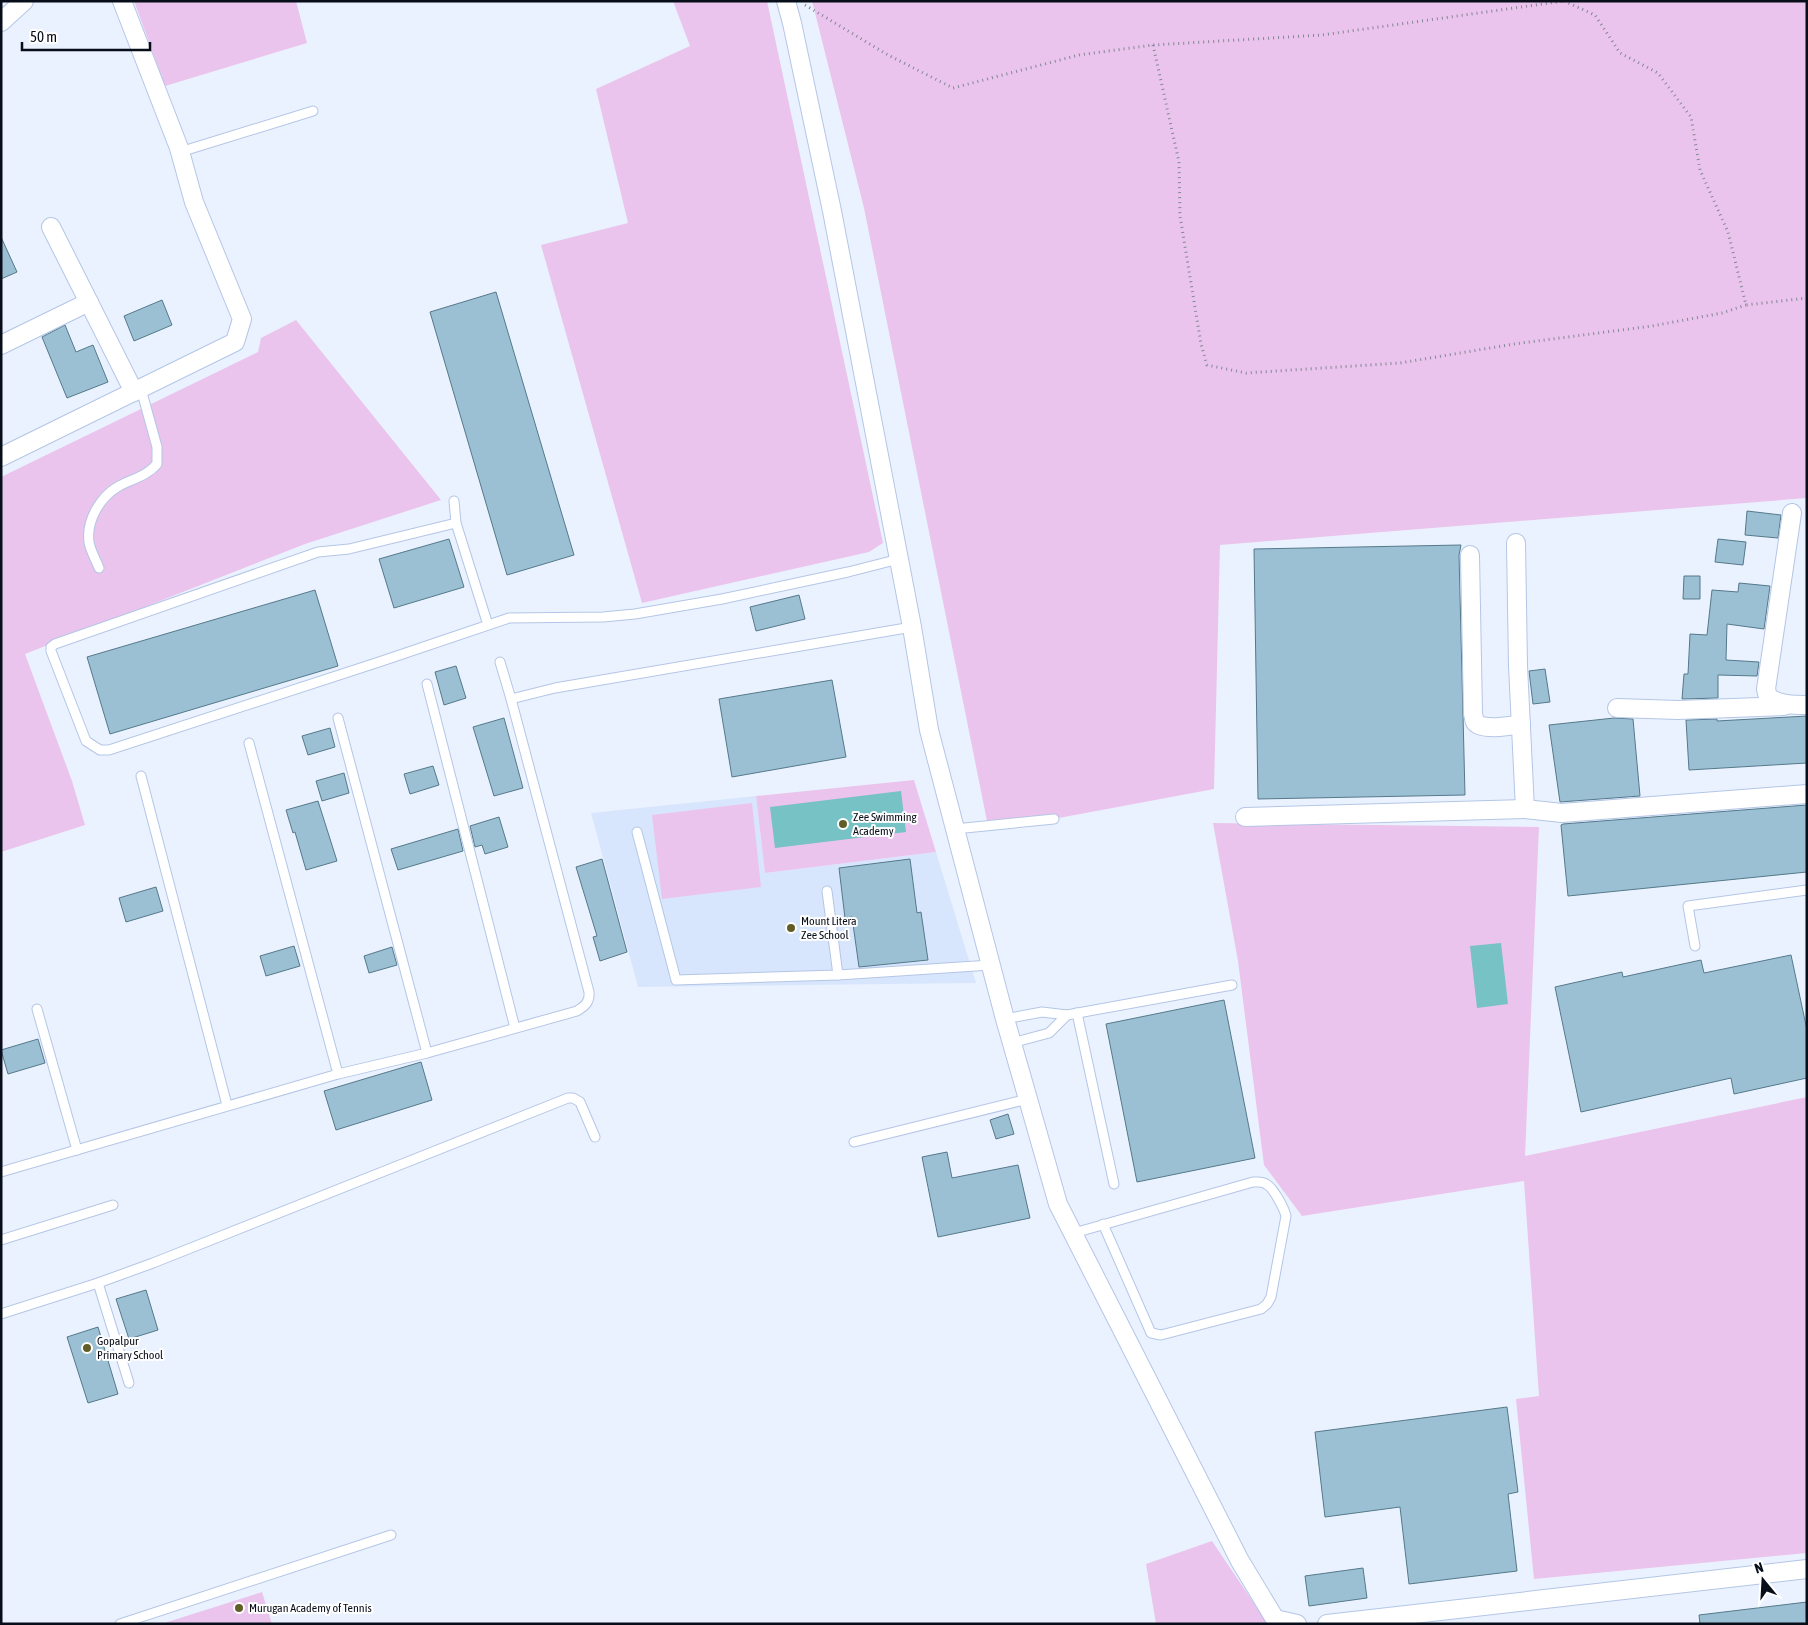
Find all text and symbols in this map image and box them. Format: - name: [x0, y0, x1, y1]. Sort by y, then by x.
- scale bar: [22, 20, 150, 52]
- text: 50 m: [30, 28, 57, 45]
- place label: Zee Swimming Academy: [853, 810, 918, 838]
- marker: Zee Swimming Academy: [837, 818, 849, 830]
- place label: Mount Litera Zee School: [801, 914, 856, 942]
- marker: Mount Litera Zee School: [785, 922, 797, 934]
- place label: Gopalpur Primary School: [97, 1334, 164, 1362]
- marker: Gopalpur Primary School: [81, 1342, 93, 1354]
- north arrow: [1738, 1555, 1788, 1605]
- text: N: [1753, 1559, 1765, 1577]
- place label: Murugan Academy of Tennis: [249, 1601, 372, 1615]
- marker: Murugan Academy of Tennis: [233, 1602, 245, 1614]

